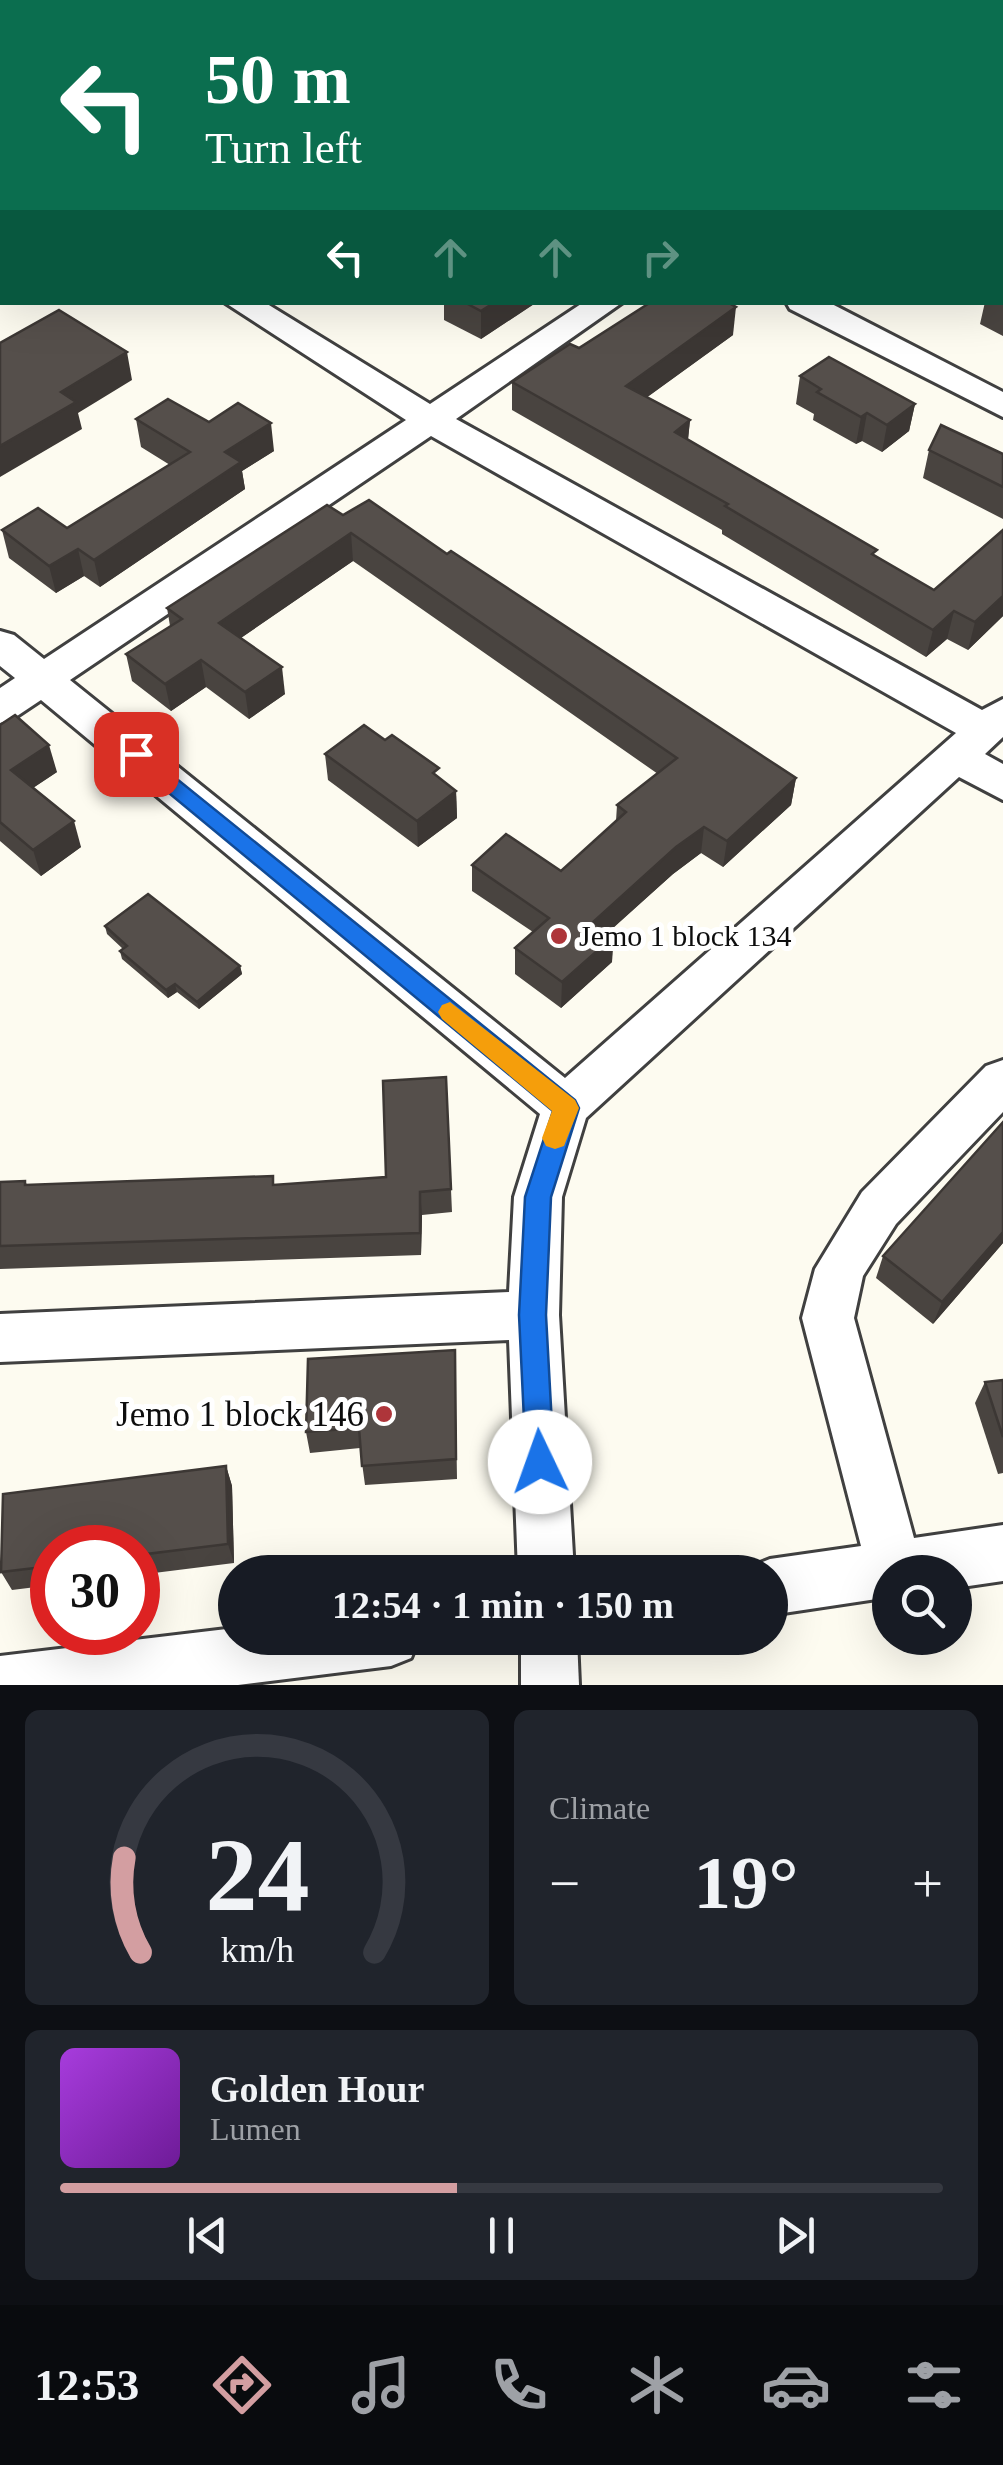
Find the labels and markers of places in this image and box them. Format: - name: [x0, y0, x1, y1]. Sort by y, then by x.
- pin: [94, 712, 179, 797]
- place label: Jemo 1 block 134: [579, 919, 791, 952]
- marker: Jemo 1 block 134: [548, 925, 570, 947]
- place label: Jemo 1 block 146: [116, 1395, 364, 1434]
- marker: Jemo 1 block 146: [373, 1403, 395, 1425]

